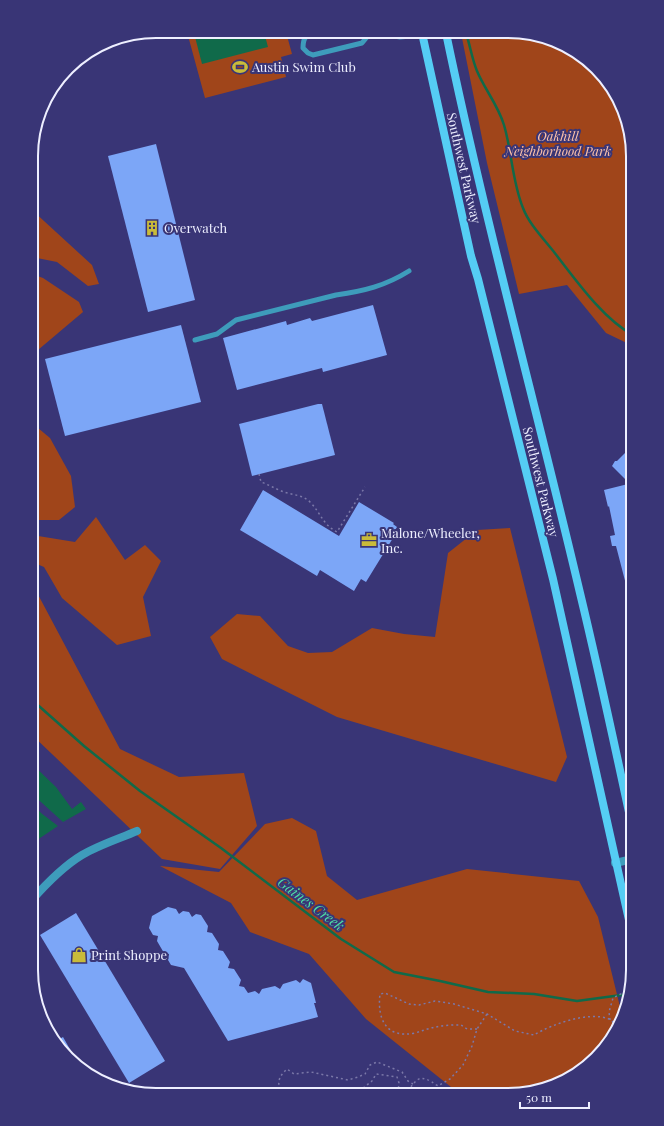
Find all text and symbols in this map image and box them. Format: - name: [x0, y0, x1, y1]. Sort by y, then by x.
- sports icon: Austin Swim Club: [231, 58, 249, 76]
- place label: Austin Swim Club: [251, 58, 356, 75]
- street label: Southwest Parkway: [443, 111, 486, 225]
- park label: Oakhill Neighborhood Park: [504, 127, 612, 159]
- building icon: Overwatch: [143, 219, 161, 237]
- place label: Overwatch: [164, 219, 228, 236]
- street label: Southwest Parkway: [520, 425, 564, 539]
- place label: Malone/Wheeler, Inc.: [381, 524, 480, 556]
- office icon: Malone/Wheeler, Inc.: [360, 531, 378, 549]
- water label: Gaines Creek: [274, 872, 348, 935]
- shop icon: Print Shoppe: [70, 946, 88, 964]
- place label: Print Shoppe: [91, 946, 167, 963]
- scale bar: [520, 1084, 589, 1110]
- text: 50 m: [526, 1089, 552, 1105]

